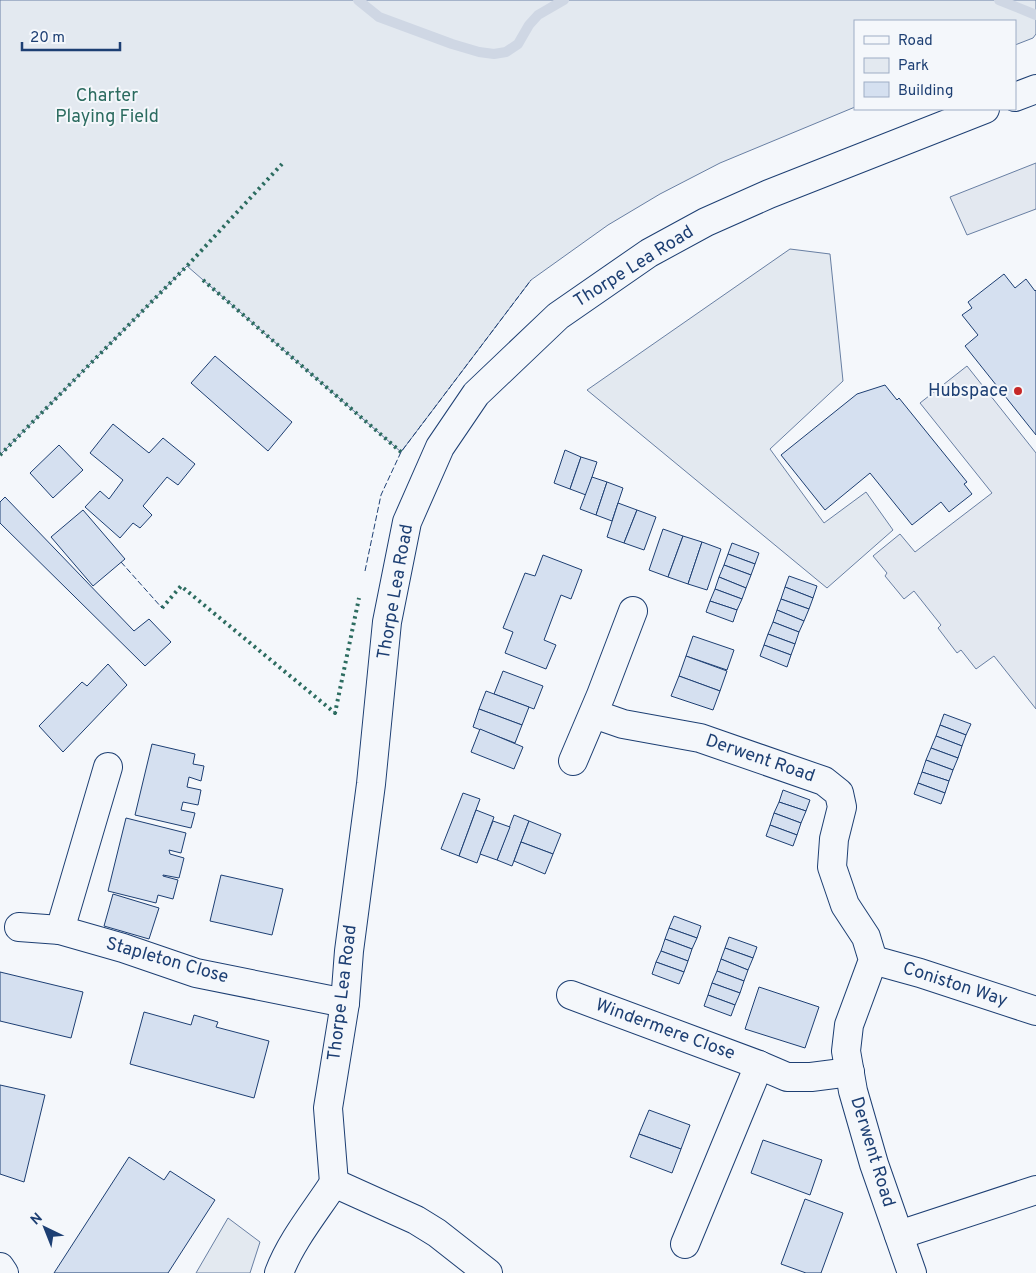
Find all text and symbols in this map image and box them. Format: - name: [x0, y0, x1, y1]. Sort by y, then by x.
- scale bar: [22, 20, 120, 52]
- legend: [854, 20, 1016, 110]
- text: 20 m: [30, 29, 65, 48]
- text: Road: [898, 32, 933, 51]
- text: Park: [898, 57, 929, 76]
- text: Building: [898, 82, 953, 101]
- park label: Charter Playing Field: [55, 85, 159, 129]
- street label: Thorpe Lea Road: [570, 221, 698, 313]
- place label: Hubspace: [928, 380, 1008, 403]
- marker: Hubspace: [1012, 385, 1024, 397]
- street label: Thorpe Lea Road: [373, 522, 419, 662]
- street label: Derwent Road: [702, 730, 818, 788]
- street label: Thorpe Lea Road: [323, 924, 363, 1062]
- street label: Stapleton Close: [103, 933, 231, 989]
- street label: Coniston Way: [900, 957, 1010, 1013]
- street label: Windermere Close: [592, 994, 738, 1066]
- street label: Derwent Road: [844, 1094, 900, 1210]
- north arrow: [20, 1203, 70, 1253]
- text: N: [28, 1210, 47, 1229]

